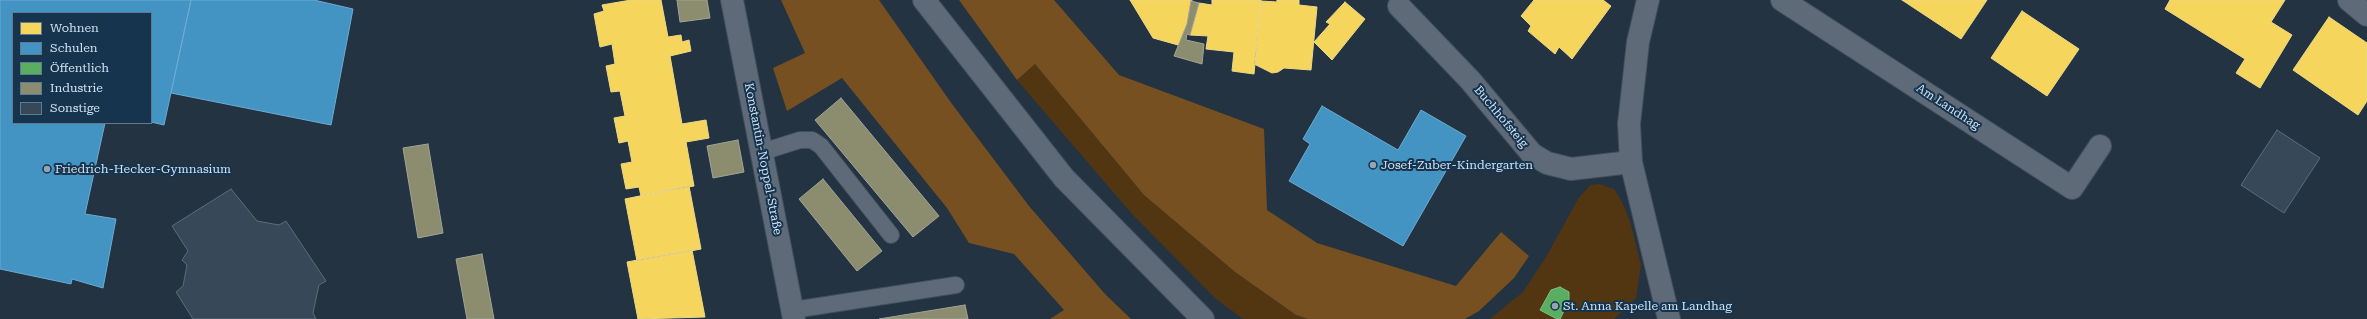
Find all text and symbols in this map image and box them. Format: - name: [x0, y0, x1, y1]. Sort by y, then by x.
- legend: [12, 12, 152, 124]
- text: Wohnen: [50, 21, 99, 35]
- text: Schulen: [50, 41, 98, 55]
- text: Öffentlich: [50, 61, 109, 75]
- text: Industrie: [50, 81, 103, 95]
- street label: Am Landhag: [1913, 81, 1983, 133]
- street label: Konstantin-Noppel-Straße: [741, 82, 785, 236]
- street label: Buchhofsteig: [1471, 83, 1531, 151]
- text: Sonstige: [50, 101, 100, 115]
- place label: Josef-Zuber-Kindergarten: [1381, 158, 1533, 172]
- marker: Josef-Zuber-Kindergarten: [1368, 160, 1378, 170]
- place label: Friedrich-Hecker-Gymnasium: [55, 162, 231, 176]
- marker: Friedrich-Hecker-Gymnasium: [42, 164, 52, 174]
- place label: St. Anna Kapelle am Landhag: [1563, 299, 1732, 313]
- marker: St. Anna Kapelle am Landhag: [1550, 301, 1560, 311]

